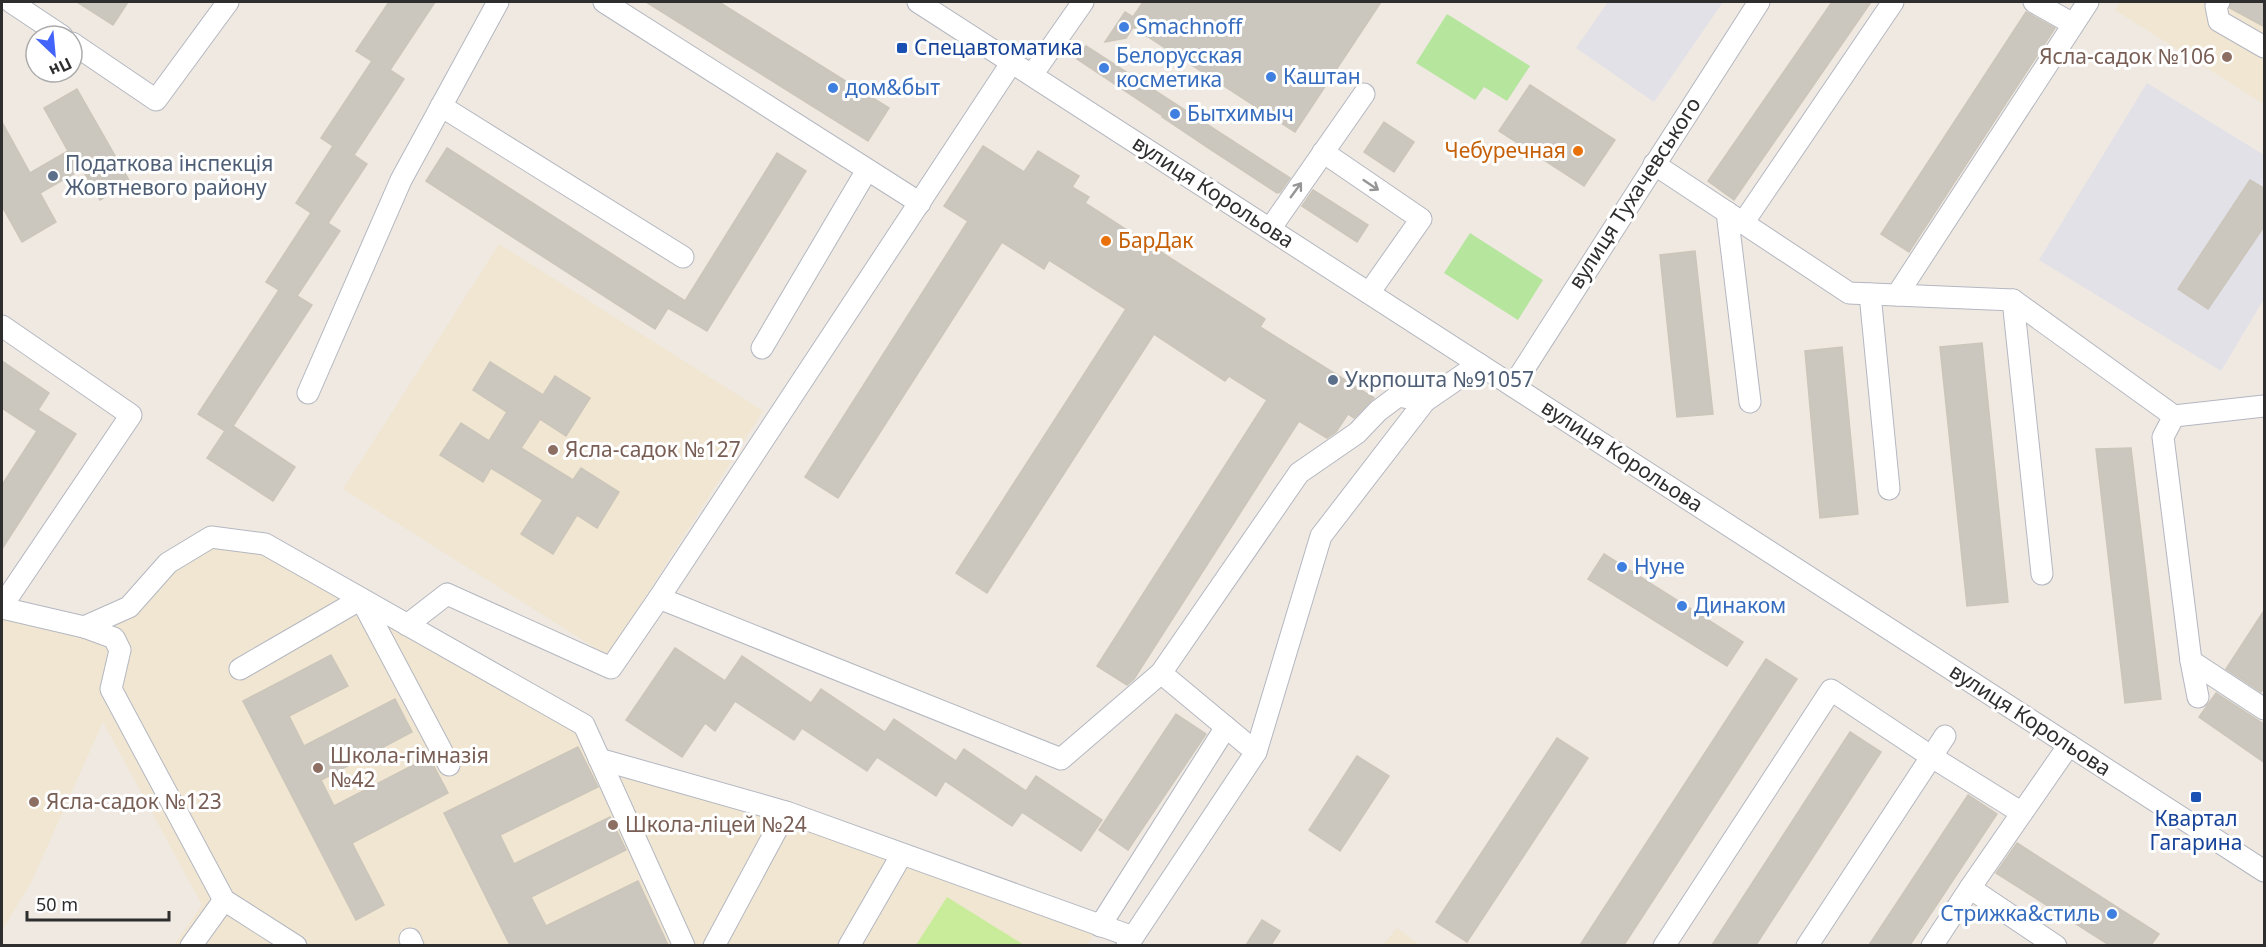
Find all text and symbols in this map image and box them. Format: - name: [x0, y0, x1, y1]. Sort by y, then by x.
- place label: Smachnoff: [1136, 12, 1244, 40]
- marker: Smachnoff: [1117, 20, 1131, 34]
- north arrow: [24, 24, 84, 84]
- place label: Спецавтоматика: [914, 33, 1083, 61]
- marker: Спецавтоматика: [895, 41, 909, 55]
- place label: Белорусская косметика: [1116, 41, 1242, 93]
- place label: Ясла-садок №106: [2039, 42, 2215, 70]
- marker: Ясла-садок №106: [2220, 50, 2234, 64]
- text: Пн: [46, 53, 76, 82]
- marker: Белорусская косметика: [1097, 61, 1111, 75]
- place label: Каштан: [1283, 62, 1361, 90]
- marker: Каштан: [1264, 70, 1278, 84]
- place label: дом&быт: [845, 73, 940, 101]
- marker: дом&быт: [826, 81, 840, 95]
- street label: вулиця Тухачевського: [1562, 91, 1707, 294]
- place label: Бытхимыч: [1187, 99, 1294, 127]
- marker: Бытхимыч: [1168, 107, 1182, 121]
- street label: вулиця Корольова: [1127, 128, 1300, 254]
- place label: Чебуречная: [1445, 136, 1566, 164]
- marker: Чебуречная: [1571, 144, 1585, 158]
- place label: Податкова інспекція Жовтневого району: [65, 149, 273, 201]
- marker: Податкова інспекція Жовтневого району: [46, 169, 60, 183]
- one-way arrow: [1362, 179, 1379, 191]
- one-way arrow: [1290, 183, 1303, 199]
- place label: БарДак: [1118, 226, 1193, 254]
- marker: БарДак: [1099, 234, 1113, 248]
- place label: Укрпошта №91057: [1345, 365, 1534, 393]
- marker: Укрпошта №91057: [1326, 373, 1340, 387]
- street label: вулиця Корольова: [1536, 392, 1709, 518]
- place label: Ясла-садок №127: [565, 435, 741, 463]
- marker: Ясла-садок №127: [546, 443, 560, 457]
- place label: Нуне: [1634, 552, 1685, 580]
- marker: Нуне: [1615, 560, 1629, 574]
- place label: Динаком: [1694, 591, 1786, 619]
- marker: Динаком: [1675, 599, 1689, 613]
- street label: вулиця Корольова: [1944, 656, 2117, 782]
- place label: Школа-гімназія №42: [330, 741, 489, 793]
- marker: Школа-гімназія №42: [311, 761, 325, 775]
- place label: Ясла-садок №123: [46, 787, 222, 815]
- marker: Квартал Гагарина: [2189, 790, 2203, 804]
- marker: Ясла-садок №123: [27, 795, 41, 809]
- place label: Квартал Гагарина: [2150, 804, 2242, 856]
- place label: Школа-ліцей №24: [625, 810, 807, 838]
- marker: Школа-ліцей №24: [606, 818, 620, 832]
- scale bar: [27, 884, 170, 922]
- text: 50 m: [36, 892, 78, 916]
- place label: Стрижка&стиль: [1940, 899, 2100, 927]
- marker: Стрижка&стиль: [2105, 907, 2119, 921]

